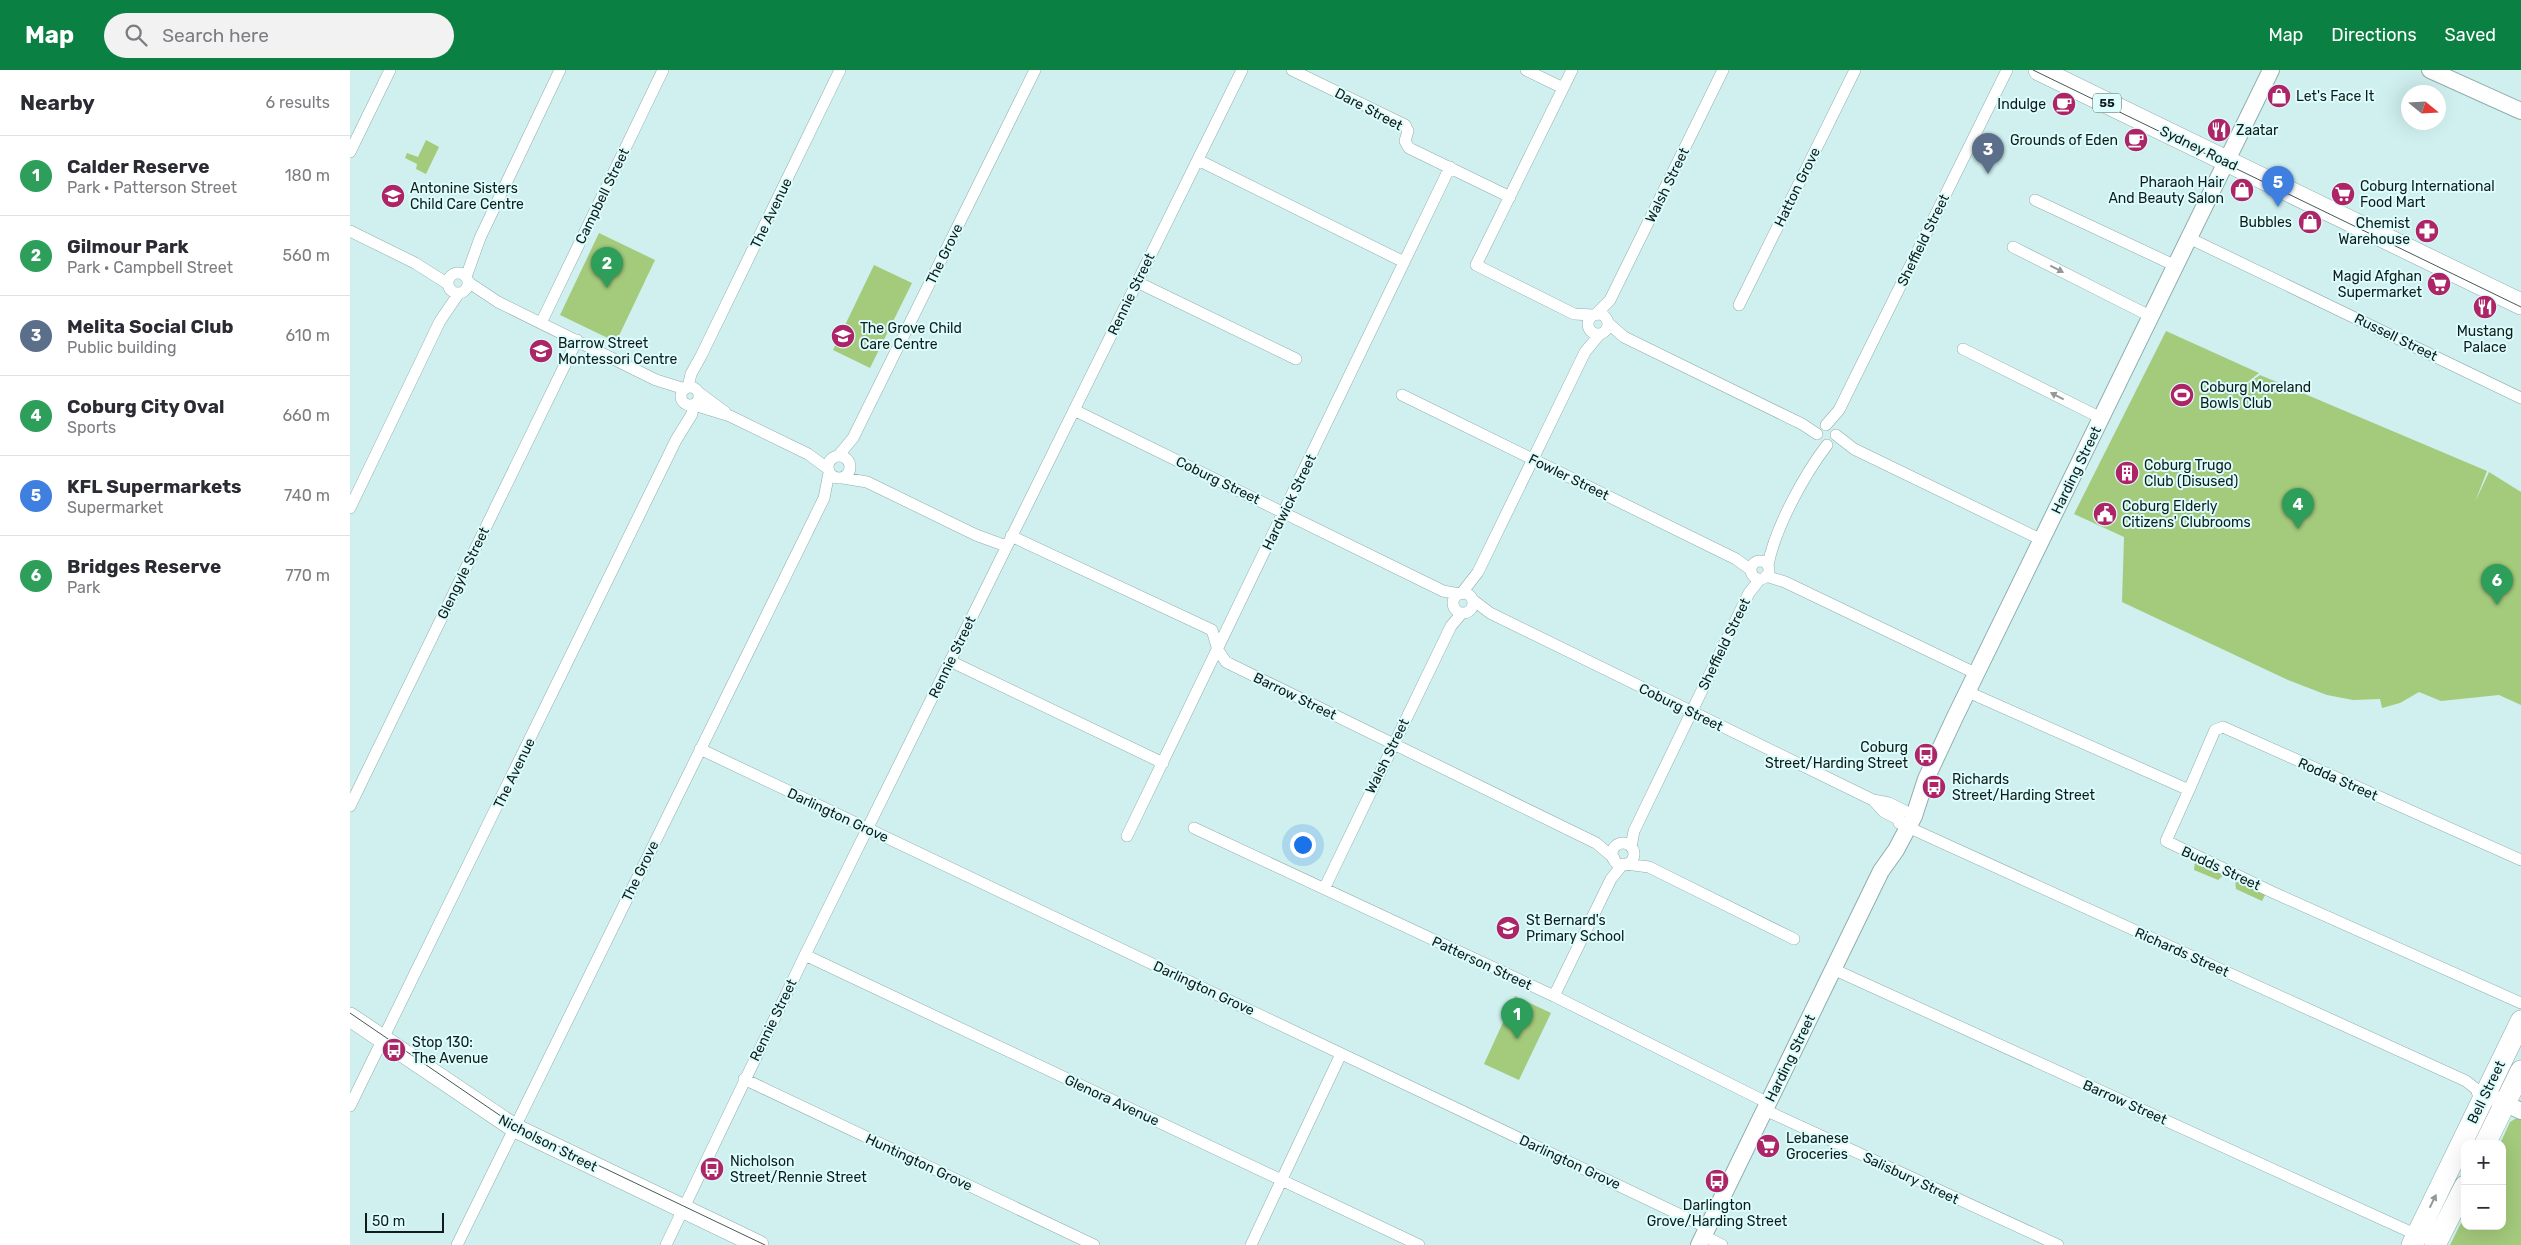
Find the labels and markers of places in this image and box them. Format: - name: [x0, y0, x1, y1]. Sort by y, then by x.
- shop icon: Let's Face It: [2266, 83, 2292, 109]
- place label: Let's Face It: [2296, 88, 2375, 105]
- cafe icon: Indulge: [2051, 91, 2077, 117]
- place label: Indulge: [1997, 96, 2046, 113]
- restaurant icon: Zaatar: [2206, 117, 2232, 143]
- place label: Zaatar: [2236, 122, 2279, 139]
- cafe icon: Grounds of Eden: [2123, 127, 2149, 153]
- place label: Grounds of Eden: [2010, 132, 2118, 149]
- pin: 3: [1972, 133, 2004, 174]
- pin: 5: [2262, 166, 2294, 207]
- place label: Pharaoh Hair And Beauty Salon: [2108, 174, 2225, 207]
- shop icon: Pharaoh Hair And Beauty Salon: [2229, 177, 2255, 203]
- place label: Coburg International Food Mart: [2360, 178, 2495, 211]
- place label: Antonine Sisters Child Care Centre: [410, 180, 524, 213]
- supermarket icon: Coburg International Food Mart: [2330, 181, 2356, 207]
- school or university icon: Antonine Sisters Child Care Centre: [380, 183, 406, 209]
- shop icon: Bubbles: [2297, 209, 2323, 235]
- place label: Bubbles: [2239, 214, 2292, 231]
- place label: Chemist Warehouse: [2338, 215, 2411, 248]
- pharmacy icon: Chemist Warehouse: [2414, 218, 2440, 244]
- pin: 2: [591, 247, 623, 288]
- place label: Magid Afghan Supermarket: [2333, 268, 2423, 301]
- supermarket icon: Magid Afghan Supermarket: [2426, 271, 2452, 297]
- restaurant icon: Mustang Palace: [2472, 294, 2498, 320]
- place label: The Grove Child Care Centre: [860, 320, 962, 353]
- school or university icon: The Grove Child Care Centre: [830, 323, 856, 349]
- place label: Mustang Palace: [2457, 323, 2513, 356]
- place label: Barrow Street Montessori Centre: [558, 335, 678, 368]
- school or university icon: Barrow Street Montessori Centre: [528, 338, 554, 364]
- place label: Coburg Moreland Bowls Club: [2200, 379, 2311, 412]
- sports icon: Coburg Moreland Bowls Club: [2169, 382, 2195, 408]
- place label: Coburg Trugo Club (Disused): [2144, 457, 2238, 490]
- building icon: Coburg Trugo Club (Disused): [2114, 460, 2140, 486]
- pin: 4: [2282, 488, 2314, 529]
- place label: Coburg Elderly Citizens' Clubrooms: [2122, 498, 2251, 531]
- public building icon: Coburg Elderly Citizens' Clubrooms: [2092, 501, 2118, 527]
- pin: 6: [2481, 564, 2513, 605]
- place label: Coburg Street/Harding Street: [1765, 739, 1909, 772]
- bus stop icon: Coburg Street/Harding Street: [1913, 742, 1939, 768]
- place label: Richards Street/Harding Street: [1952, 771, 2096, 804]
- bus stop icon: Richards Street/Harding Street: [1921, 774, 1947, 800]
- place label: St Bernard's Primary School: [1526, 912, 1624, 945]
- school or university icon: St Bernard's Primary School: [1495, 915, 1521, 941]
- pin: 1: [1501, 998, 1533, 1039]
- place label: Stop 130: The Avenue: [412, 1034, 488, 1067]
- bus stop icon: Stop 130: The Avenue: [381, 1037, 407, 1063]
- place label: Lebanese Groceries: [1786, 1130, 1849, 1163]
- supermarket icon: Lebanese Groceries: [1755, 1133, 1781, 1159]
- place label: Nicholson Street/Rennie Street: [730, 1153, 867, 1186]
- bus stop icon: Nicholson Street/Rennie Street: [699, 1156, 725, 1182]
- bus stop icon: Darlington Grove/Harding Street: [1704, 1168, 1730, 1194]
- place label: Darlington Grove/Harding Street: [1647, 1197, 1788, 1230]

